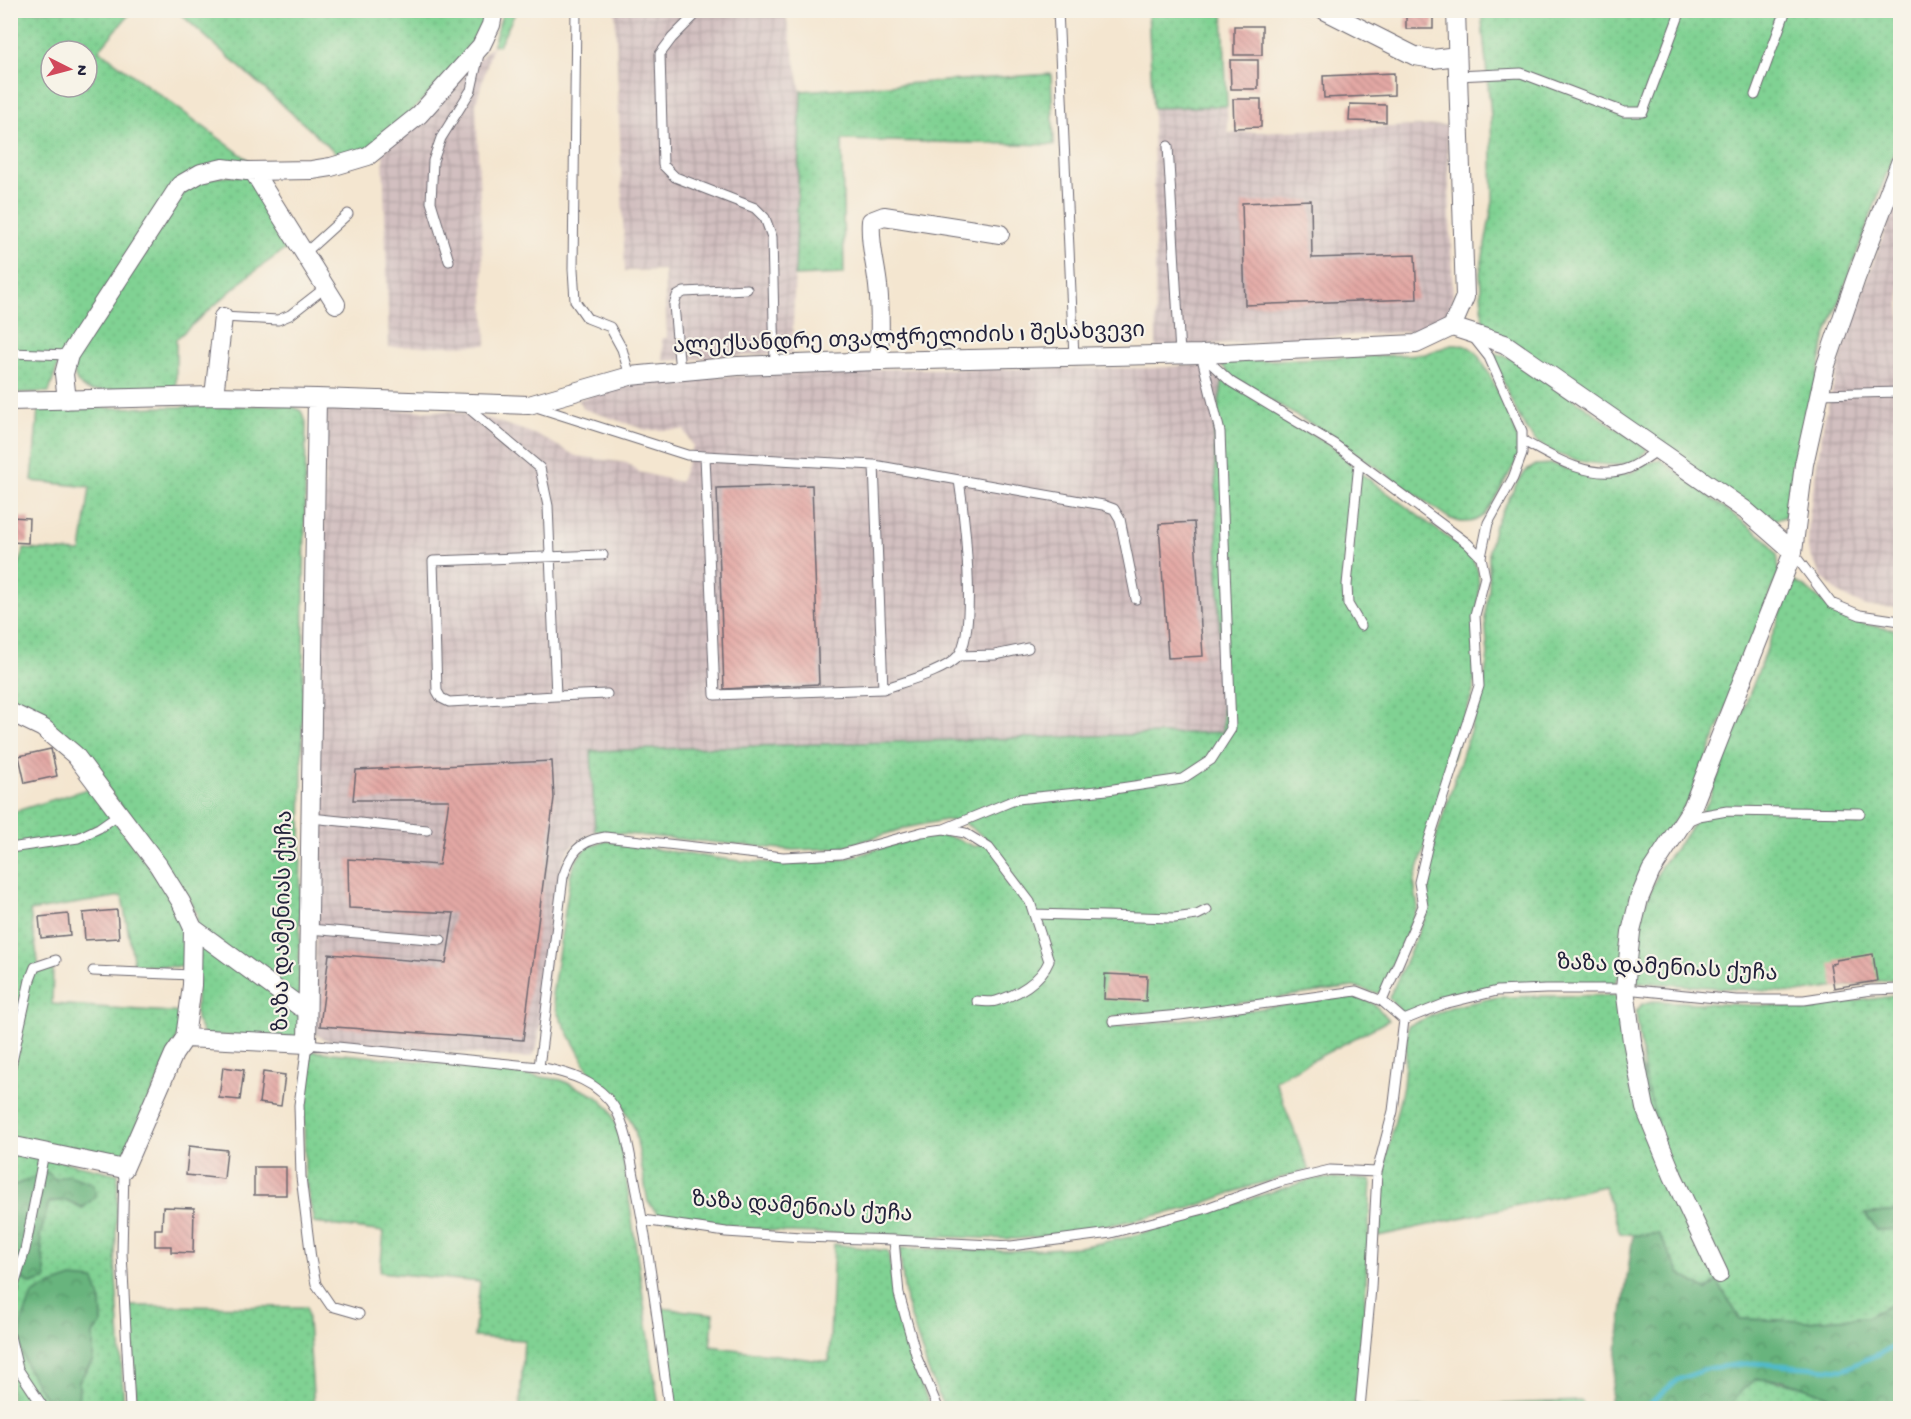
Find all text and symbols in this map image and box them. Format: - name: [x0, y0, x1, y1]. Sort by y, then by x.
- north arrow: [39, 39, 99, 99]
- text: N: [70, 64, 90, 77]
- street label: ალექსანდრე თვალჭრელიძის I შესახვევი: [673, 319, 1145, 361]
- street label: ზაზა დამენიას ქუჩა: [270, 810, 300, 1032]
- street label: ზაზა დამენიას ქუჩა: [1556, 951, 1778, 989]
- street label: ზაზა დამენიას ქუჩა: [691, 1188, 913, 1230]

